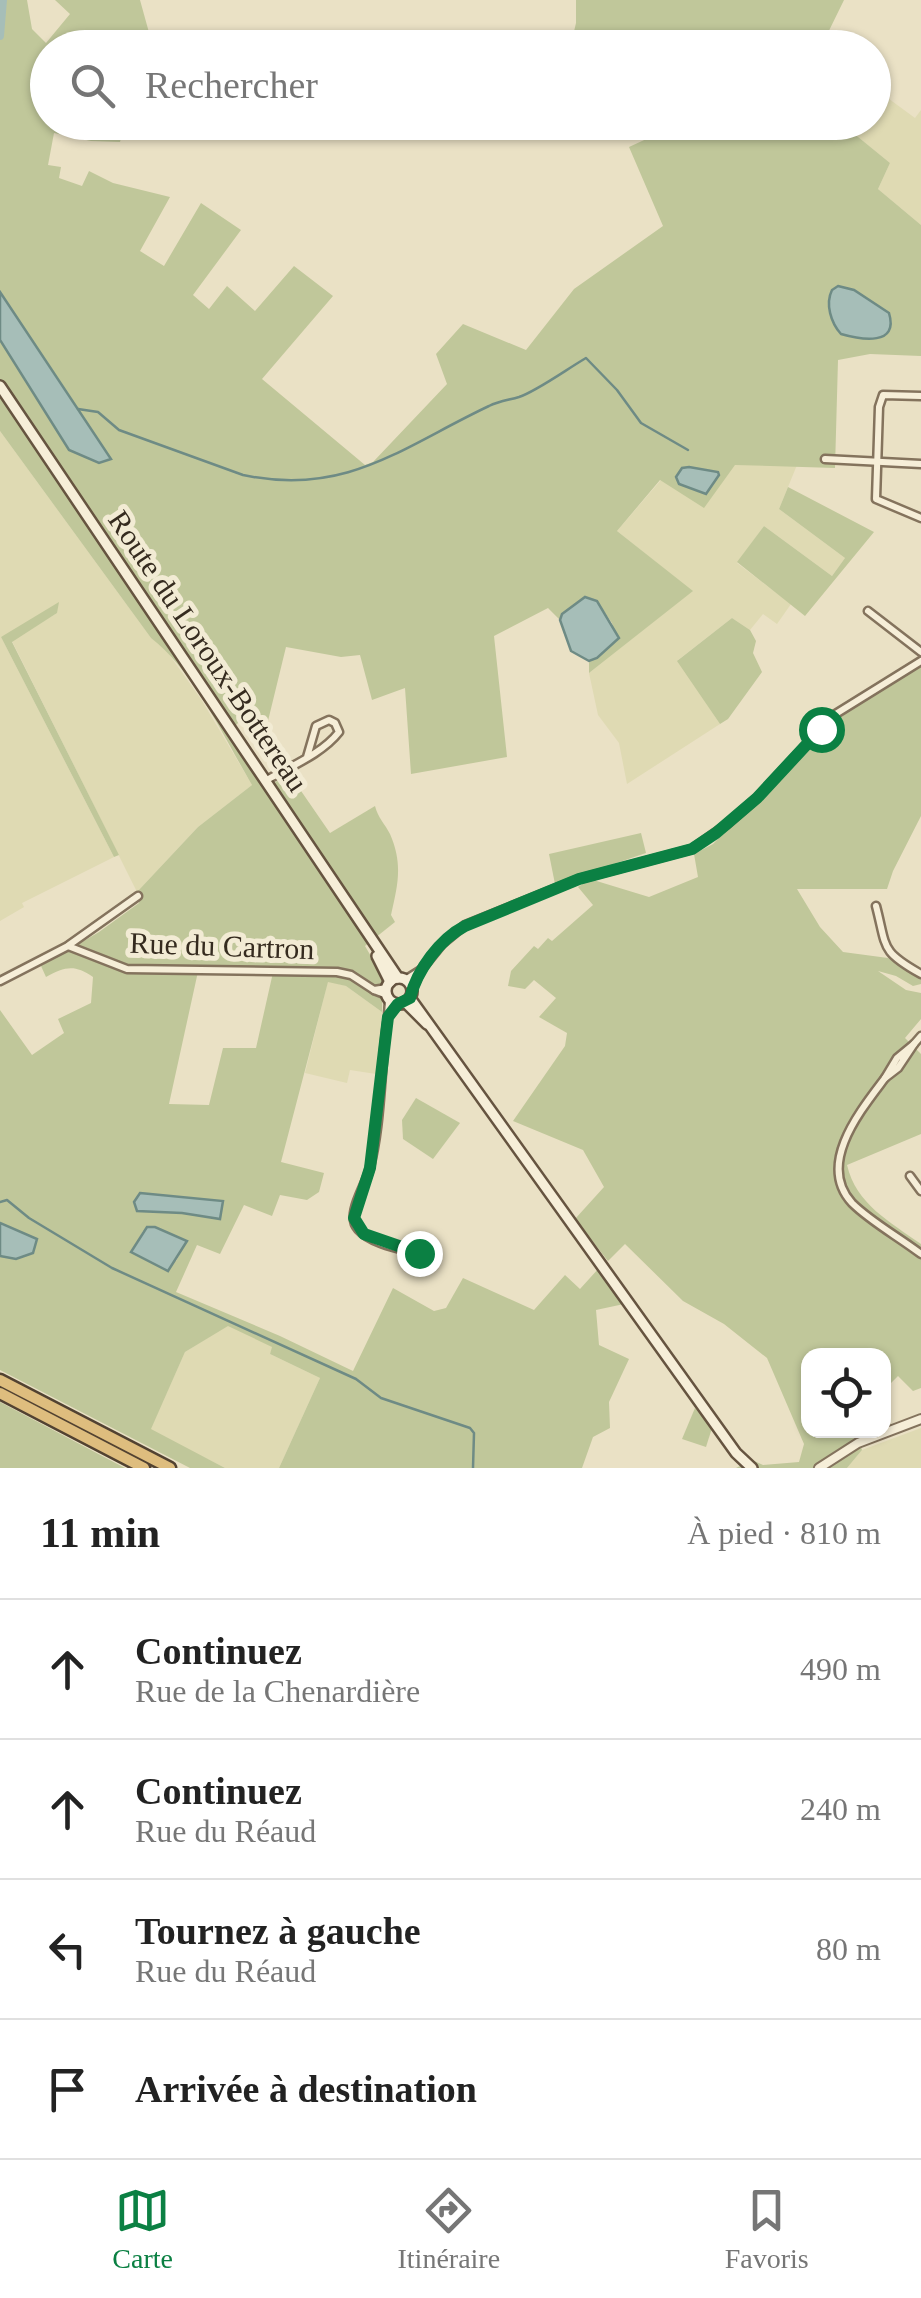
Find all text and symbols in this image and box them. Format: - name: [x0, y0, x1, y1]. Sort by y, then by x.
- search box: [30, 30, 891, 140]
- icon: search: [65, 58, 120, 113]
- text: Rechercher: [145, 64, 318, 106]
- street label: Route du Loroux-Bottereau: [102, 504, 315, 797]
- route start: [799, 707, 845, 753]
- street label: Rue du Cartron: [129, 926, 315, 965]
- route end: [397, 1231, 443, 1277]
- map controls: [801, 1348, 891, 1438]
- button: locate: [801, 1348, 891, 1438]
- text: 11 min: [40, 1510, 160, 1556]
- text: À pied · 810 m: [687, 1515, 881, 1551]
- text: Continuez: [135, 1630, 302, 1672]
- icon: ahead: [40, 1642, 95, 1697]
- text: 490 m: [800, 1651, 881, 1687]
- text: Rue de la Chenardière: [135, 1673, 420, 1709]
- text: Continuez: [135, 1770, 302, 1812]
- icon: ahead: [40, 1782, 95, 1837]
- text: 240 m: [800, 1791, 881, 1827]
- text: Rue du Réaud: [135, 1813, 316, 1849]
- text: Tournez à gauche: [135, 1910, 421, 1952]
- icon: left: [40, 1922, 95, 1977]
- text: 80 m: [816, 1931, 881, 1967]
- text: Rue du Réaud: [135, 1953, 316, 1989]
- icon: arrive: [40, 2062, 95, 2117]
- text: Arrivée à destination: [135, 2068, 477, 2110]
- tab: Carte: [112, 2183, 173, 2275]
- tab: Itinéraire: [398, 2183, 500, 2275]
- tab: Favoris: [725, 2183, 809, 2275]

